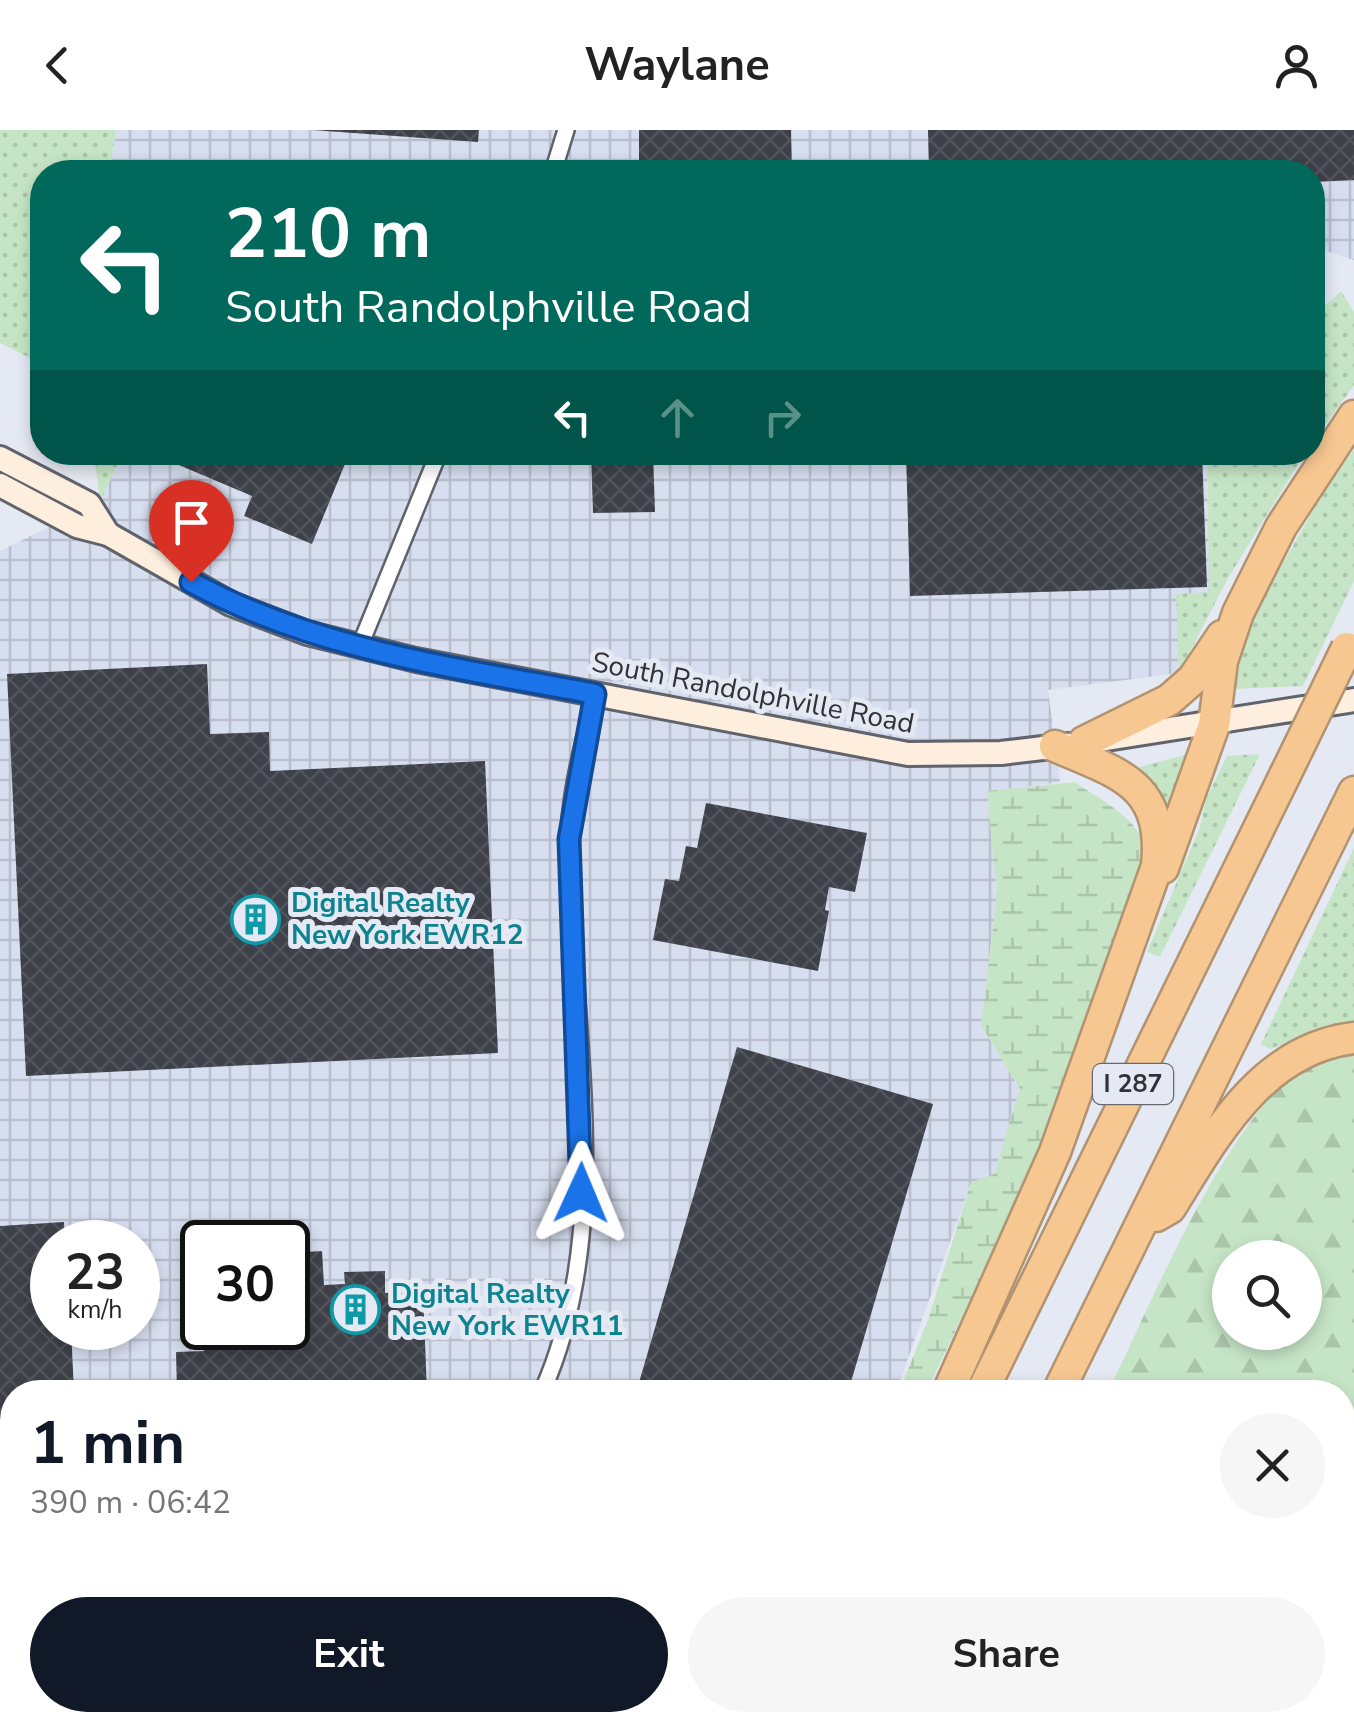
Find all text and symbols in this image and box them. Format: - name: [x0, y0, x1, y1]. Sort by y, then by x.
- text: Waylane: [584, 35, 770, 96]
- icon: back: [30, 38, 85, 93]
- icon: person: [1269, 38, 1324, 93]
- text: 210 m: [225, 186, 431, 282]
- icon: left: [60, 200, 190, 330]
- text: South Randolphville Road: [225, 277, 752, 338]
- icon: left: [545, 390, 600, 445]
- icon: ahead: [650, 390, 705, 445]
- icon: right: [755, 390, 810, 445]
- pin: [149, 480, 234, 583]
- icon: arrive: [164, 495, 219, 550]
- street label: South Randolphville Road: [589, 643, 917, 743]
- place label: Digital Realty New York EWR12: [291, 884, 524, 954]
- building icon: Digital Realty New York EWR12: [230, 893, 282, 945]
- road number: I 287: [1093, 1064, 1173, 1104]
- position arrow: [529, 1141, 633, 1245]
- speed limit sign: 30: [180, 1220, 310, 1350]
- text: 23: [65, 1238, 125, 1307]
- map controls: [1212, 1240, 1322, 1350]
- button: search: [1212, 1240, 1322, 1350]
- place label: Digital Realty New York EWR11: [391, 1275, 624, 1345]
- building icon: Digital Realty New York EWR11: [330, 1284, 382, 1336]
- text: km/h: [67, 1293, 123, 1327]
- text: 1 min: [30, 1402, 185, 1484]
- button: close: [1220, 1413, 1325, 1518]
- text: 390 m · 06:42: [30, 1481, 231, 1524]
- button: Exit: [30, 1597, 668, 1712]
- button: Share: [688, 1597, 1325, 1712]

